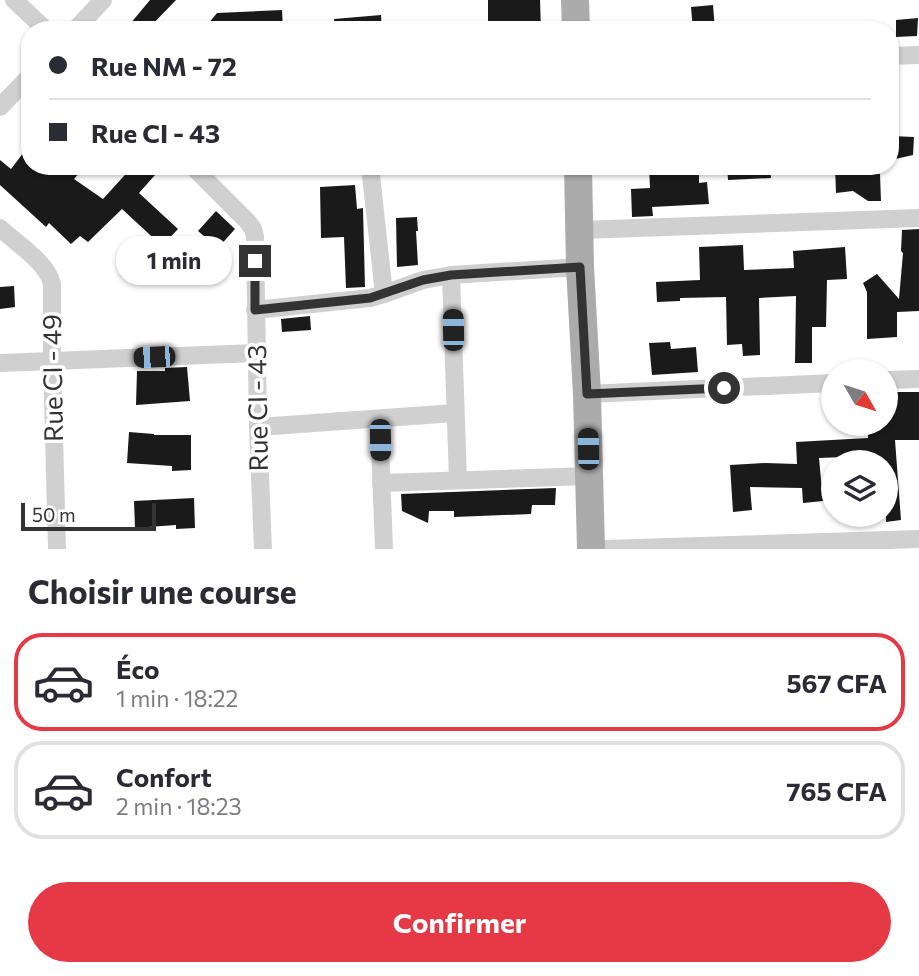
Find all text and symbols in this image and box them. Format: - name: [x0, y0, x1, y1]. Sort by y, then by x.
- text: Rue NM - 72: [91, 50, 237, 81]
- text: Rue CI - 43: [91, 117, 220, 148]
- callout: 1 min: [115, 236, 230, 286]
- route end: [239, 245, 271, 277]
- text: 1 min: [147, 246, 201, 274]
- car: [443, 309, 464, 351]
- street label: Rue CI - 49: [35, 314, 68, 442]
- street label: Rue CI - 43: [240, 344, 273, 472]
- car: [133, 346, 176, 368]
- north arrow: [821, 359, 898, 436]
- map controls: [821, 359, 898, 527]
- route start: [708, 372, 740, 404]
- car: [370, 419, 391, 461]
- car: [578, 428, 599, 470]
- button: layers: [821, 450, 898, 527]
- scale bar: [21, 500, 156, 532]
- text: 50 m: [32, 503, 76, 526]
- text: Choisir une course: [28, 571, 297, 611]
- icon: car: [32, 651, 95, 714]
- text: Éco: [116, 653, 160, 684]
- text: 567 CFA: [786, 667, 887, 698]
- text: 1 min · 18:22: [116, 684, 238, 712]
- icon: car: [32, 759, 95, 822]
- text: Confort: [116, 761, 212, 792]
- text: 765 CFA: [786, 775, 887, 806]
- text: 2 min · 18:23: [116, 792, 242, 820]
- button: Confirmer: [28, 882, 891, 962]

